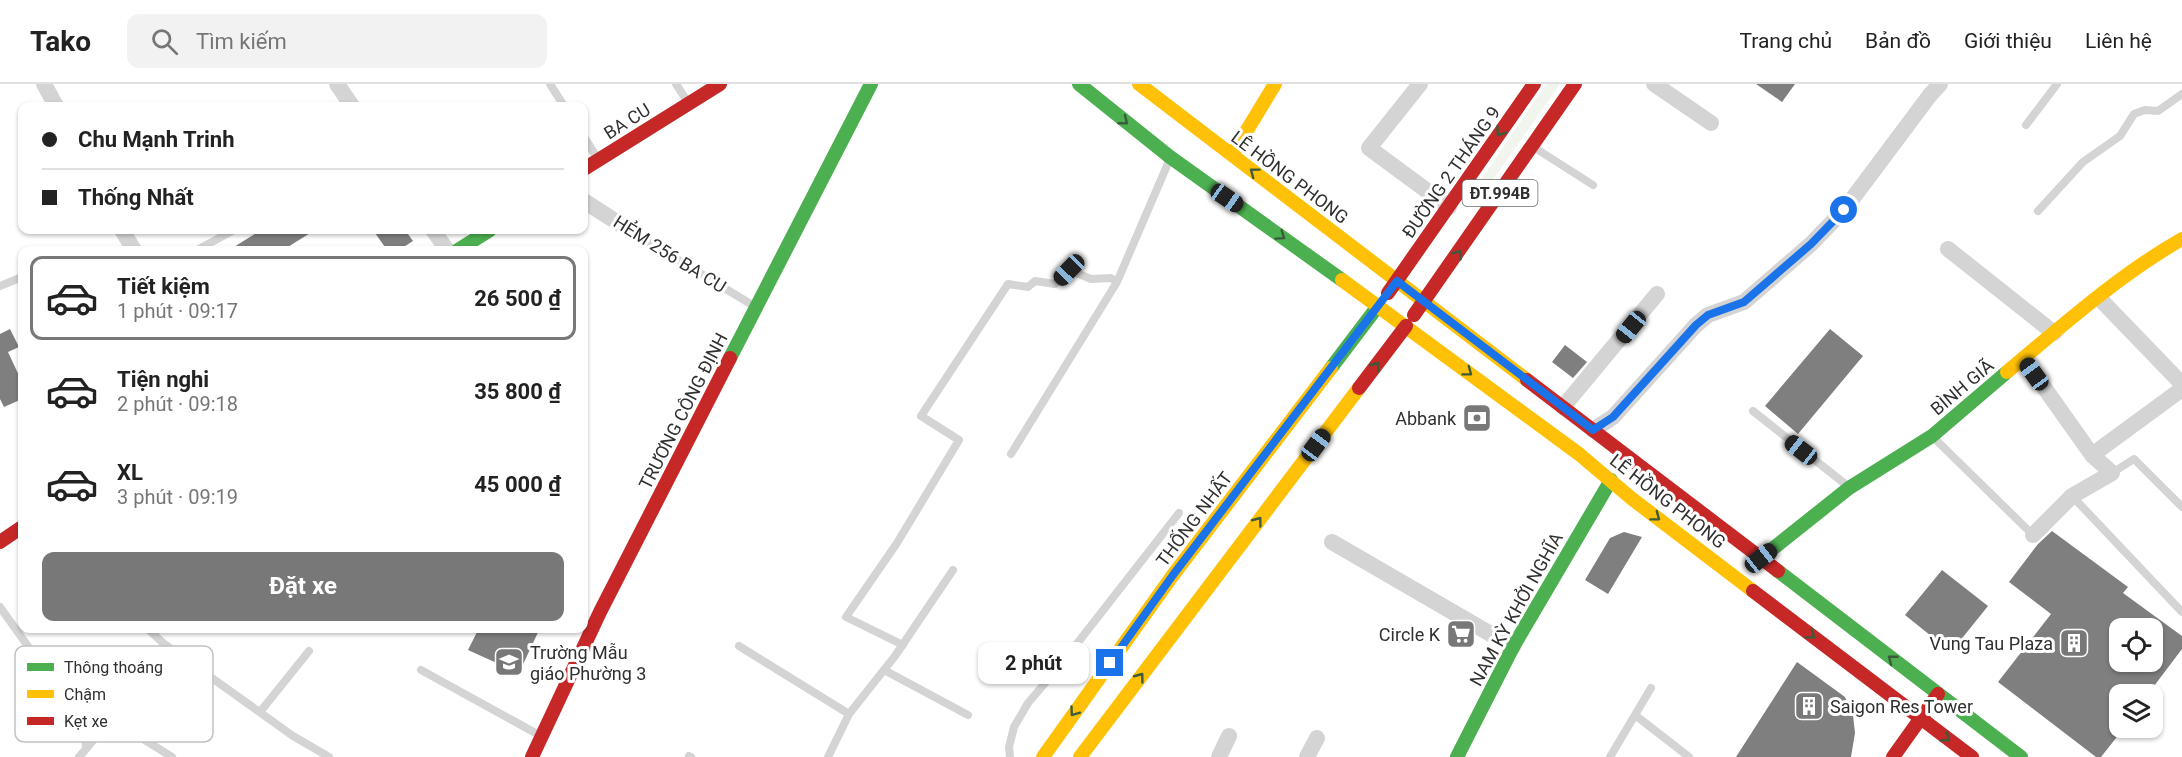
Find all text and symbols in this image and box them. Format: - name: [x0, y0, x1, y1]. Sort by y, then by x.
- search box: [127, 14, 547, 68]
- text: Tako: [30, 25, 91, 58]
- icon: search: [148, 25, 181, 58]
- text: Tìm kiếm: [196, 29, 287, 54]
- text: Trang chủ: [1739, 29, 1832, 53]
- text: Bản đồ: [1865, 29, 1931, 53]
- text: Giới thiệu: [1964, 29, 2052, 53]
- text: Liên hệ: [2085, 29, 2152, 53]
- street label: BA CU: [600, 99, 654, 143]
- street label: ĐƯỜNG 2 THÁNG 9: [1398, 102, 1504, 242]
- one-way arrow: [1118, 113, 1129, 124]
- street label: LÊ HỒNG PHONG: [1227, 125, 1353, 228]
- one-way arrow: [1496, 125, 1507, 136]
- text: Chu Mạnh Trinh: [78, 127, 235, 152]
- one-way arrow: [1250, 168, 1261, 179]
- car: [1207, 180, 1247, 216]
- road number: ĐT.994B: [1462, 180, 1538, 206]
- text: Thống Nhất: [78, 185, 194, 210]
- route start: [1830, 196, 1857, 223]
- street label: HẺM 256 BA CU: [610, 210, 731, 297]
- one-way arrow: [1275, 229, 1286, 240]
- one-way arrow: [1451, 249, 1462, 260]
- car: [1050, 251, 1088, 289]
- icon: car: [45, 271, 99, 325]
- text: Tiết kiệm: [117, 274, 210, 299]
- text: 26 500 ₫: [474, 286, 561, 311]
- text: 1 phút · 09:17: [117, 299, 238, 323]
- car: [1613, 307, 1649, 347]
- street label: TRƯƠNG CÔNG ĐỊNH: [634, 329, 732, 493]
- car: [2016, 354, 2052, 394]
- street label: BÌNH GIÃ: [1926, 355, 1998, 419]
- one-way arrow: [1369, 362, 1380, 373]
- icon: car: [45, 364, 99, 418]
- one-way arrow: [1461, 365, 1472, 376]
- text: Tiện nghi: [117, 367, 209, 392]
- text: 35 800 ₫: [474, 379, 561, 404]
- text: 2 phút · 09:18: [117, 392, 238, 416]
- bank icon: Abbank: [1461, 402, 1493, 434]
- place label: Abbank: [1395, 408, 1457, 429]
- car: [1298, 425, 1334, 465]
- car: [1781, 432, 1821, 468]
- street label: LÊ HỒNG PHONG: [1606, 449, 1731, 553]
- icon: car: [45, 457, 99, 511]
- text: XL: [117, 460, 143, 485]
- street label: THỐNG NHẤT: [1151, 467, 1236, 570]
- text: 45 000 ₫: [474, 472, 561, 497]
- text: 3 phút · 09:19: [117, 485, 238, 509]
- one-way arrow: [1650, 510, 1661, 521]
- one-way arrow: [1251, 517, 1262, 528]
- street label: NAM KỲ KHỞI NGHĨA: [1464, 528, 1567, 689]
- car: [1741, 540, 1781, 576]
- button: Đặt xe: [42, 552, 564, 621]
- supermarket icon: Circle K: [1445, 618, 1477, 650]
- map controls: [2109, 618, 2163, 738]
- button: locate: [2109, 618, 2163, 672]
- place label: Circle K: [1379, 624, 1441, 645]
- building icon: Vung Tau Plaza: [2058, 627, 2090, 659]
- one-way arrow: [1805, 628, 1816, 639]
- place label: Vung Tau Plaza: [1930, 633, 2053, 654]
- place label: Trường Mẫu giáo Phường 3: [530, 642, 646, 684]
- callout: 2 phút: [978, 642, 1089, 684]
- legend: [15, 646, 213, 742]
- school or university icon: Trường Mẫu giáo Phường 3: [493, 646, 525, 678]
- route end: [1096, 649, 1123, 676]
- text: 2 phút: [1005, 651, 1062, 675]
- one-way arrow: [1887, 655, 1898, 666]
- text: Thông thoáng: [64, 658, 163, 677]
- one-way arrow: [1133, 672, 1144, 683]
- button: layers: [2109, 684, 2163, 738]
- text: Chậm: [64, 685, 106, 704]
- building icon: Saigon Res Tower: [1793, 690, 1825, 722]
- place label: Saigon Res Tower: [1830, 696, 1973, 717]
- one-way arrow: [1070, 706, 1081, 717]
- text: Kẹt xe: [64, 712, 108, 731]
- one-way arrow: [1940, 730, 1951, 741]

